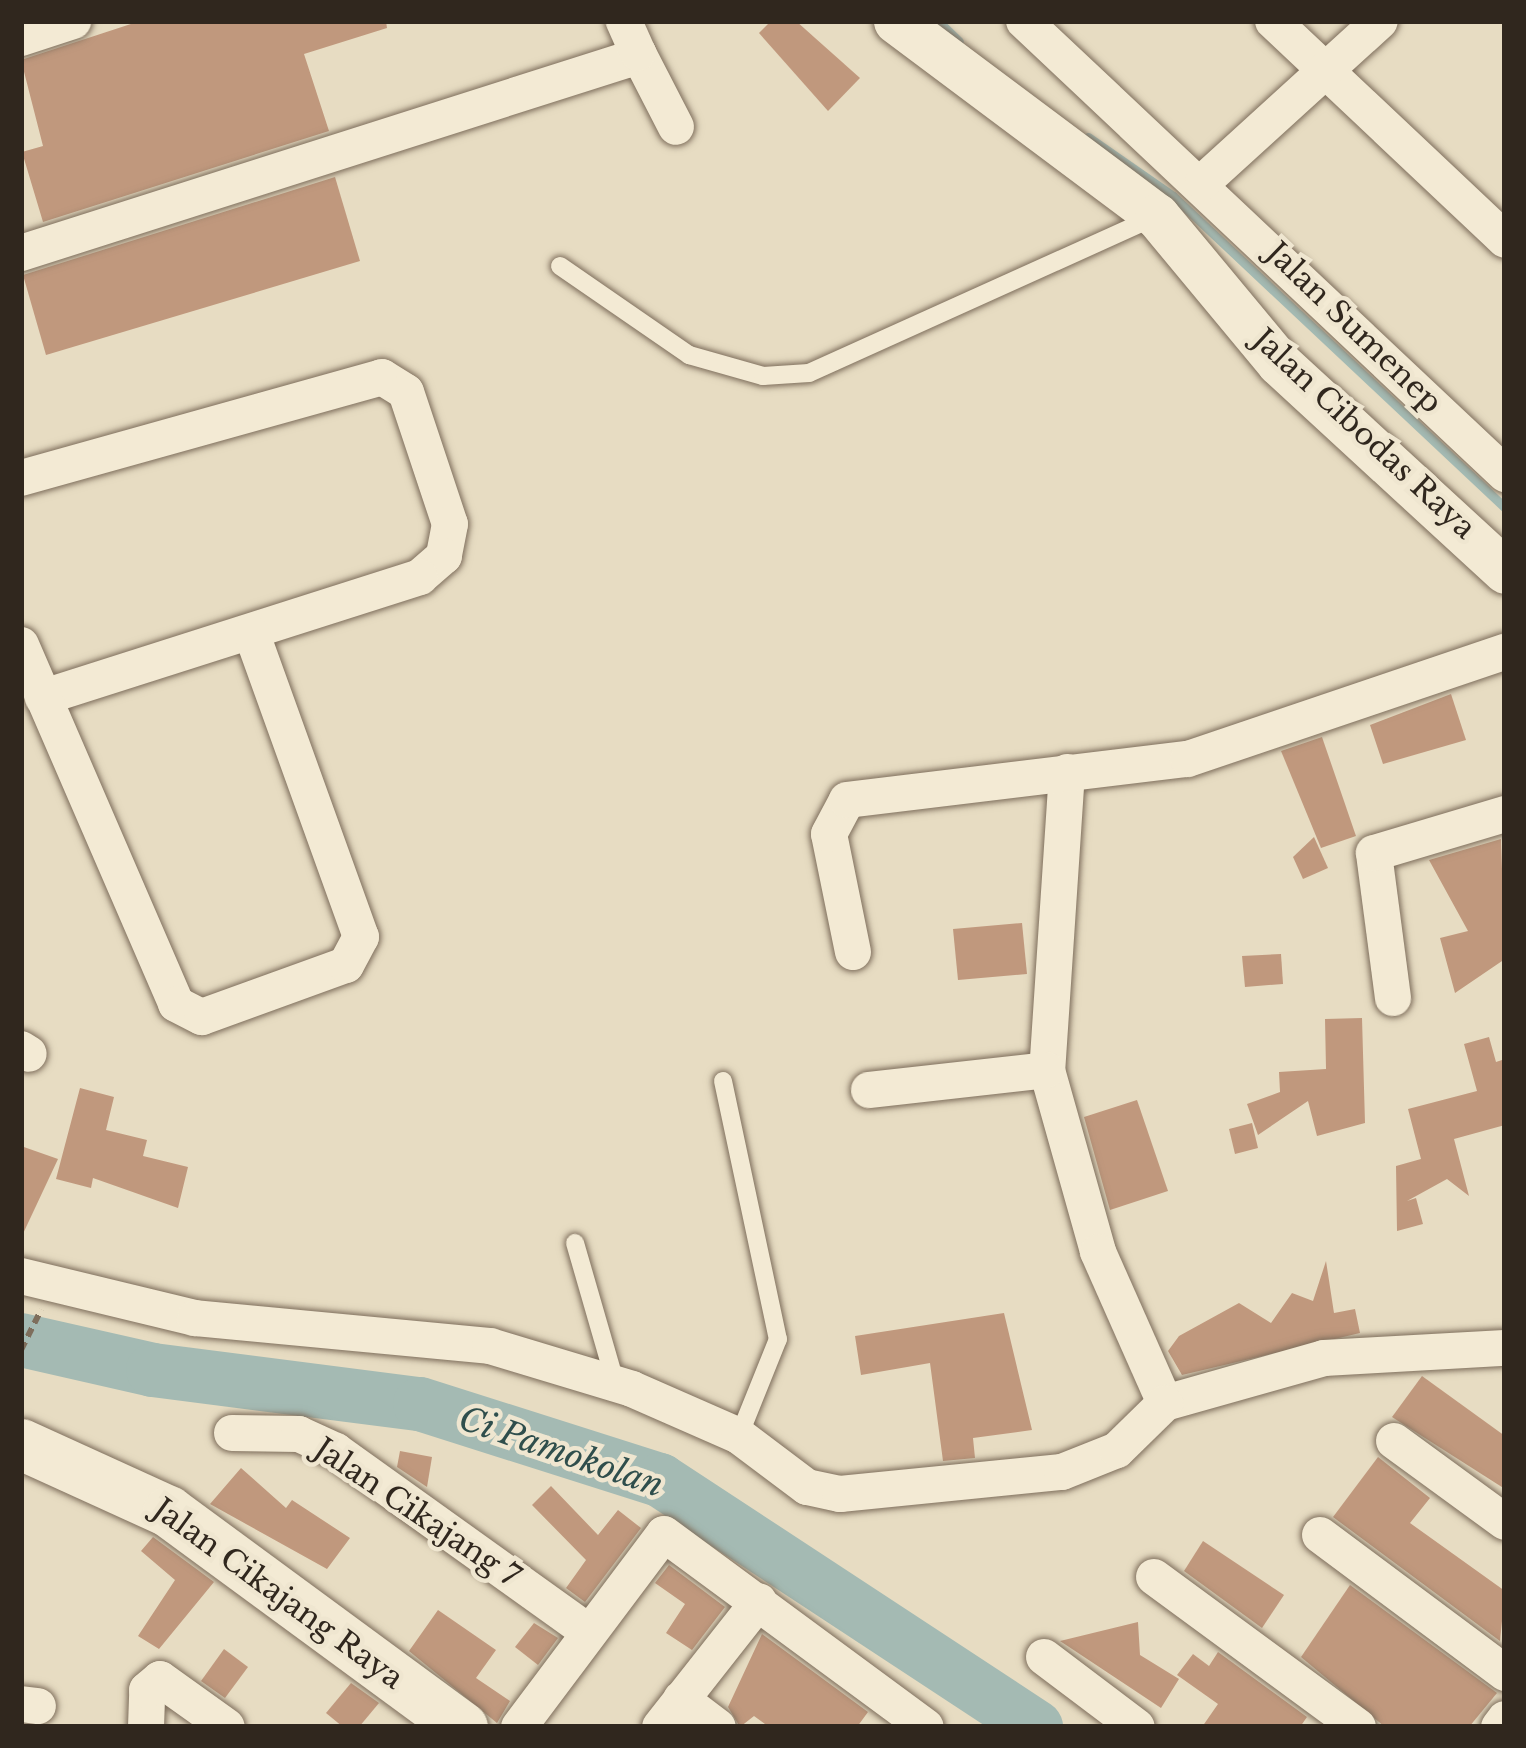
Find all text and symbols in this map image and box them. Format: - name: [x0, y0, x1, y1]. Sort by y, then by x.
- street label: Jalan Sumenep: [1259, 235, 1449, 421]
- street label: Jalan Cibodas Raya: [1245, 322, 1483, 546]
- water label: Ci Pamokolan: [453, 1398, 669, 1506]
- street label: Jalan Cikajang 7: [307, 1431, 527, 1595]
- street label: Jalan Cikajang Raya: [146, 1491, 410, 1697]

